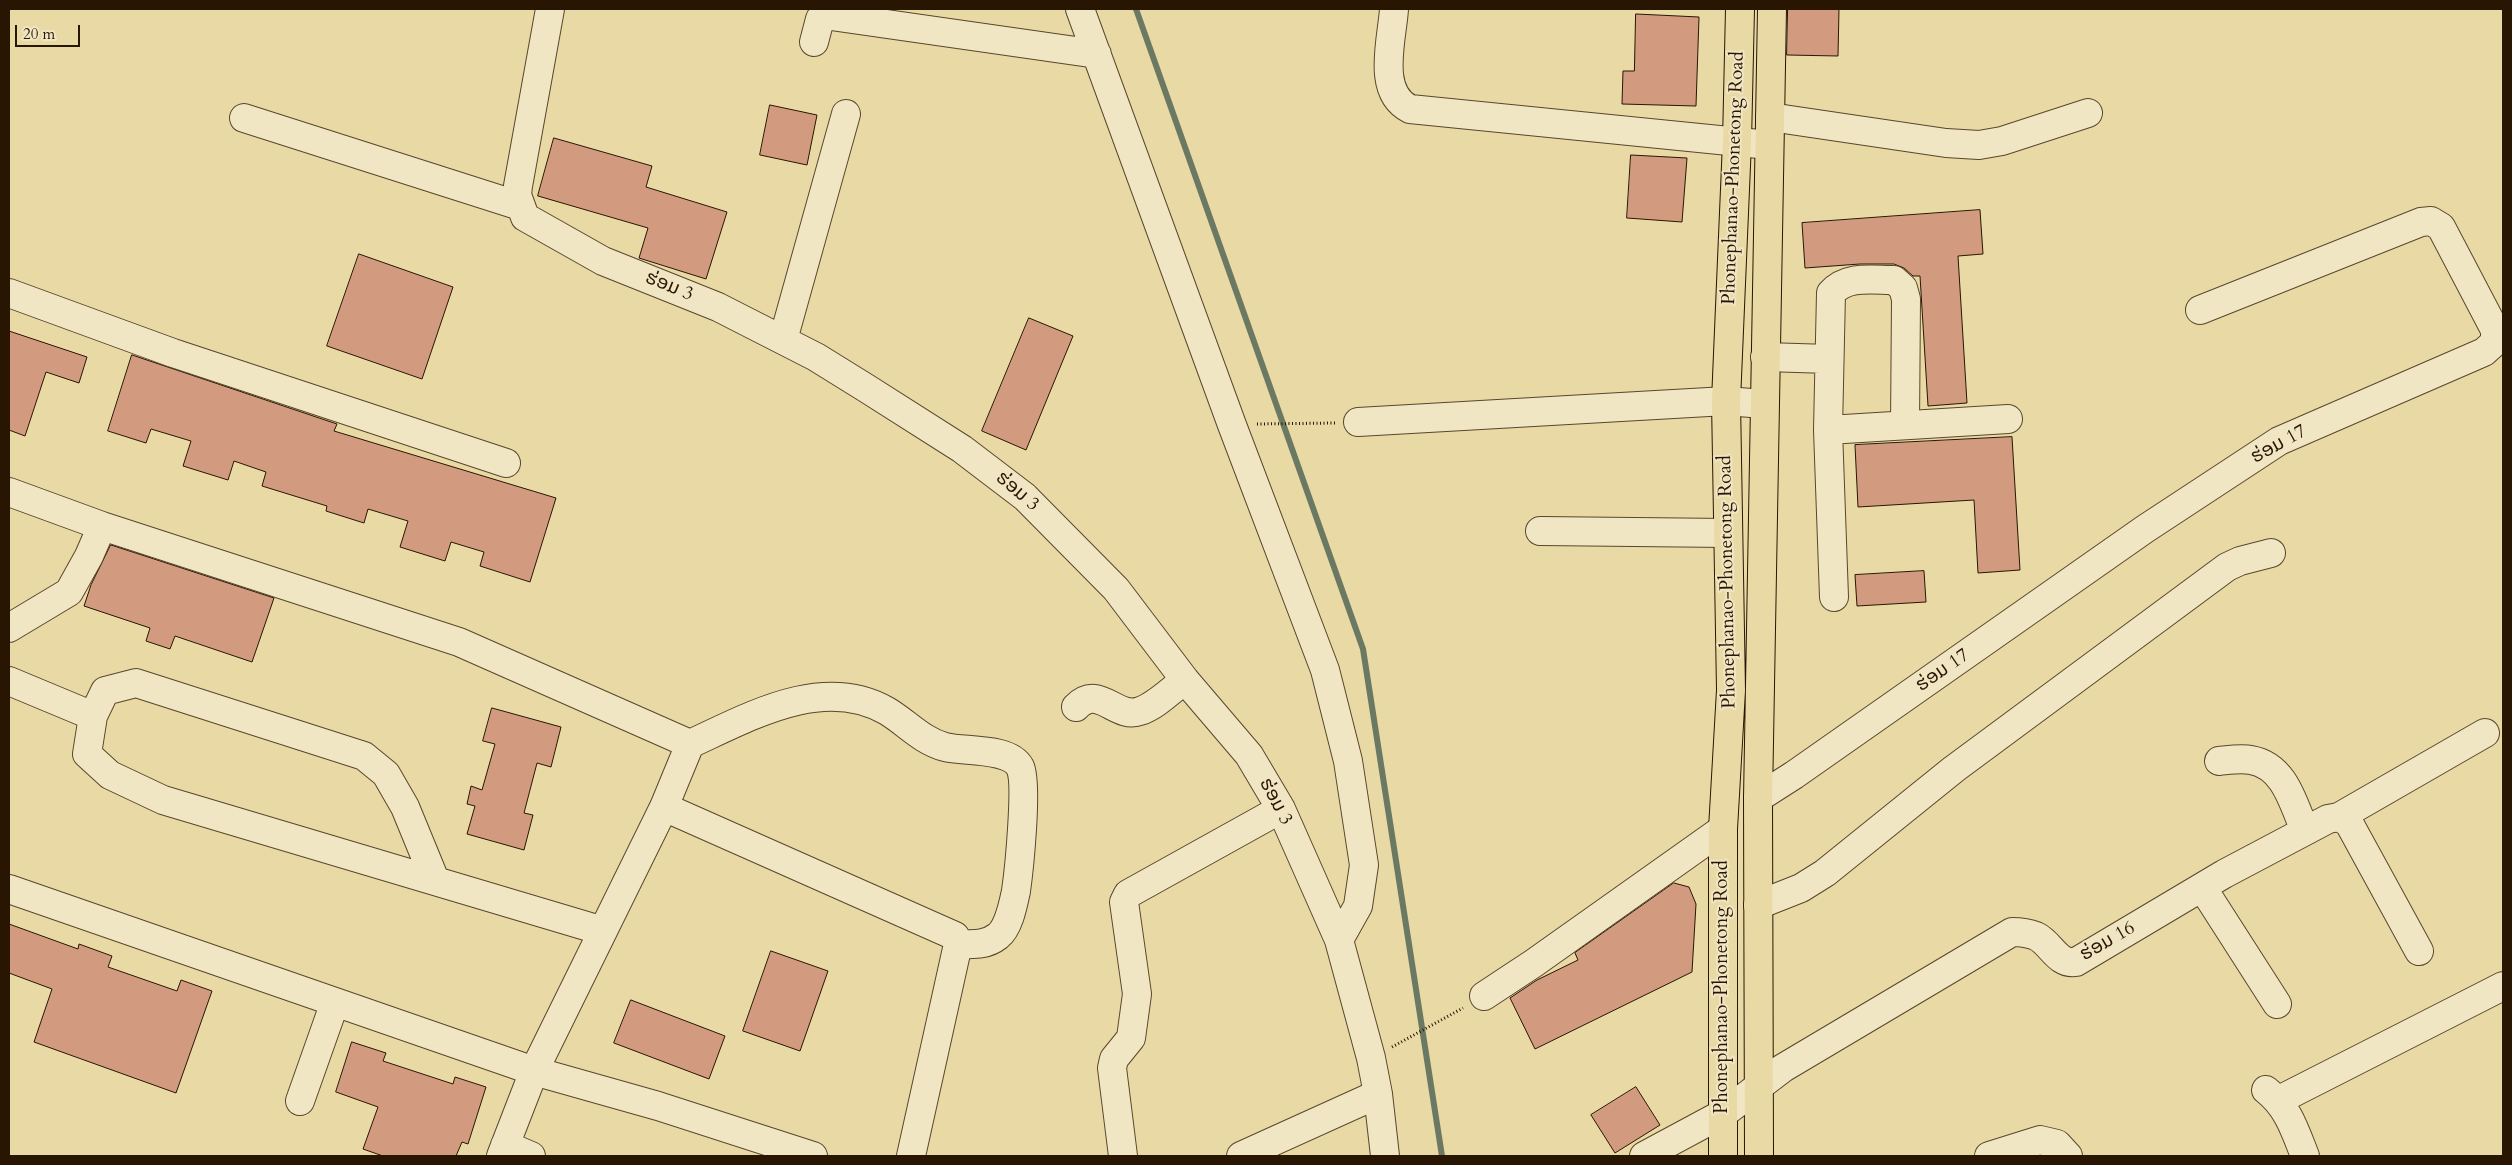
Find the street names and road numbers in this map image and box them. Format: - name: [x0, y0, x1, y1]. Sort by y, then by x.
- street label: Phonephanao-Phonetong Road: [1718, 51, 1750, 305]
- street label: ຮ່ອມ 3: [642, 267, 696, 307]
- street label: ຮ່ອມ 17: [2247, 421, 2311, 469]
- street label: Phonephanao-Phonetong Road: [1714, 455, 1742, 709]
- street label: ຮ່ອມ 3: [991, 467, 1043, 517]
- street label: ຮ່ອມ 17: [1912, 645, 1974, 697]
- street label: ຮ່ອມ 3: [1253, 775, 1297, 829]
- street label: Phonephanao-Phonetong Road: [1712, 860, 1734, 1114]
- street label: ຮ່ອມ 16: [2076, 917, 2140, 967]

